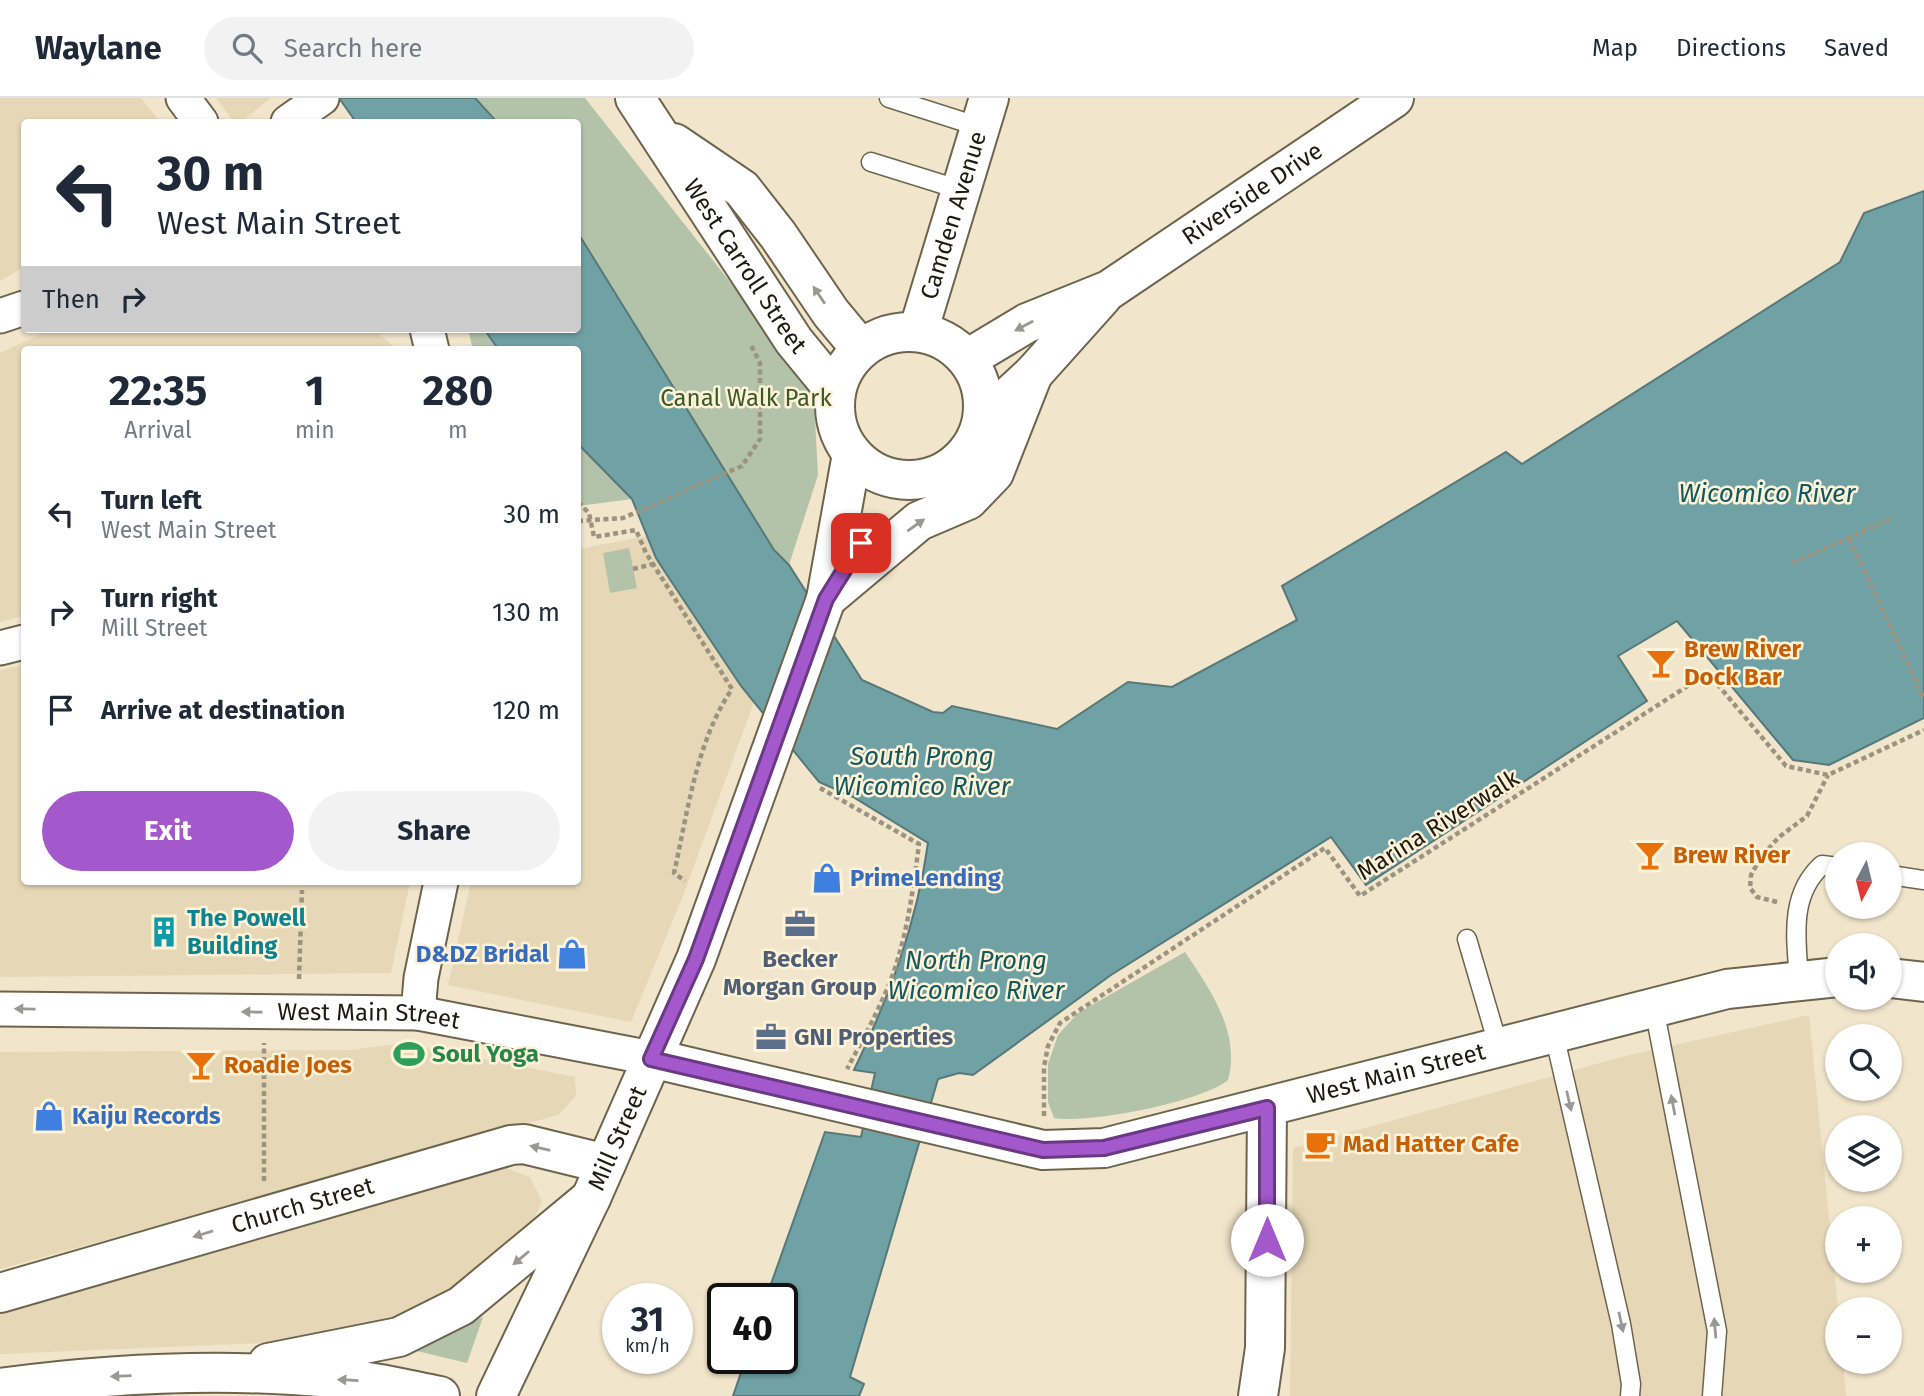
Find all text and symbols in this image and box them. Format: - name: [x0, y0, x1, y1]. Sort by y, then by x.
- search box: [204, 17, 694, 80]
- text: Waylane: [35, 28, 162, 68]
- icon: search: [228, 29, 266, 67]
- text: Search here: [284, 33, 423, 64]
- text: Map: [1592, 34, 1638, 62]
- text: Directions: [1676, 34, 1786, 62]
- text: Saved: [1824, 34, 1889, 62]
- street label: Camden Avenue: [915, 128, 992, 303]
- street label: Riverside Drive: [1177, 136, 1328, 251]
- text: 30 m: [157, 144, 264, 203]
- icon: left: [42, 147, 133, 238]
- street label: West Carroll Street: [678, 174, 813, 359]
- text: West Main Street: [157, 204, 401, 242]
- icon: right: [114, 280, 152, 318]
- text: Then: [42, 284, 100, 315]
- one-way arrow: [812, 286, 826, 304]
- one-way arrow: [1014, 320, 1034, 332]
- text: 22:35: [109, 366, 207, 416]
- text: 1: [305, 366, 325, 416]
- text: 280: [423, 366, 493, 416]
- park label: Canal Walk Park: [660, 384, 832, 412]
- text: Arrival: [124, 416, 192, 444]
- text: min: [295, 416, 335, 444]
- text: m: [448, 416, 468, 444]
- water label: Wicomico River: [1679, 478, 1857, 509]
- text: Turn left: [101, 485, 202, 516]
- icon: left: [42, 495, 80, 533]
- text: 30 m: [503, 499, 560, 530]
- pin: [831, 513, 891, 573]
- text: West Main Street: [101, 516, 276, 544]
- one-way arrow: [906, 518, 926, 531]
- icon: arrive: [842, 524, 880, 562]
- text: Turn right: [101, 583, 218, 614]
- icon: right: [42, 593, 80, 631]
- text: 130 m: [492, 597, 560, 628]
- text: Mill Street: [101, 614, 207, 642]
- place label: Brew River Dock Bar: [1684, 635, 1802, 691]
- bar icon: Brew River Dock Bar: [1644, 646, 1678, 680]
- icon: arrive: [42, 691, 80, 729]
- text: Arrive at destination: [101, 695, 345, 726]
- text: 120 m: [492, 695, 560, 726]
- water label: South Prong Wicomico River: [834, 741, 1012, 802]
- street label: Marina Riverwalk: [1352, 764, 1525, 886]
- button: Exit: [42, 791, 294, 871]
- button: Share: [308, 791, 560, 871]
- bar icon: Brew River: [1633, 838, 1667, 872]
- place label: Brew River: [1673, 841, 1791, 869]
- north arrow: [1825, 842, 1902, 919]
- map controls: [1825, 842, 1902, 1374]
- shop icon: PrimeLending: [810, 861, 844, 895]
- place label: PrimeLending: [850, 864, 1002, 892]
- place label: The Powell Building: [187, 904, 307, 960]
- office icon: Becker Morgan Group: [783, 907, 817, 941]
- building icon: The Powell Building: [147, 915, 181, 949]
- button: sound: [1825, 933, 1902, 1010]
- shop icon: D&DZ Bridal: [555, 937, 589, 971]
- place label: D&DZ Bridal: [416, 940, 550, 968]
- place label: Becker Morgan Group: [723, 945, 877, 1001]
- water label: North Prong Wicomico River: [888, 945, 1066, 1006]
- street label: West Main Street: [277, 998, 463, 1035]
- one-way arrow: [13, 1003, 35, 1015]
- one-way arrow: [241, 1006, 263, 1017]
- office icon: GNI Properties: [754, 1020, 788, 1054]
- place label: GNI Properties: [794, 1023, 953, 1051]
- button: search: [1825, 1024, 1902, 1101]
- sports icon: Soul Yoga: [392, 1037, 426, 1071]
- street label: West Main Street: [1304, 1037, 1488, 1110]
- place label: Soul Yoga: [432, 1040, 539, 1068]
- bar icon: Roadie Joes: [184, 1048, 218, 1082]
- place label: Roadie Joes: [224, 1051, 352, 1079]
- street label: Mill Street: [582, 1081, 653, 1195]
- one-way arrow: [1564, 1090, 1575, 1112]
- one-way arrow: [1667, 1094, 1678, 1116]
- shop icon: Kaiju Records: [32, 1099, 66, 1133]
- place label: Kaiju Records: [72, 1102, 221, 1130]
- button: layers: [1825, 1115, 1902, 1192]
- cafe icon: Mad Hatter Cafe: [1303, 1127, 1337, 1161]
- place label: Mad Hatter Cafe: [1343, 1130, 1519, 1158]
- one-way arrow: [529, 1142, 551, 1153]
- street label: Church Street: [228, 1171, 377, 1239]
- position arrow: [1230, 1203, 1304, 1277]
- button: +: [1825, 1206, 1902, 1283]
- one-way arrow: [192, 1229, 213, 1239]
- one-way arrow: [512, 1250, 529, 1265]
- speed limit sign: 40: [707, 1283, 798, 1374]
- button: −: [1825, 1297, 1902, 1374]
- text: 31: [631, 1298, 664, 1340]
- one-way arrow: [1615, 1311, 1626, 1333]
- one-way arrow: [1709, 1317, 1720, 1339]
- text: km/h: [625, 1335, 670, 1357]
- one-way arrow: [110, 1371, 132, 1382]
- one-way arrow: [337, 1374, 359, 1385]

